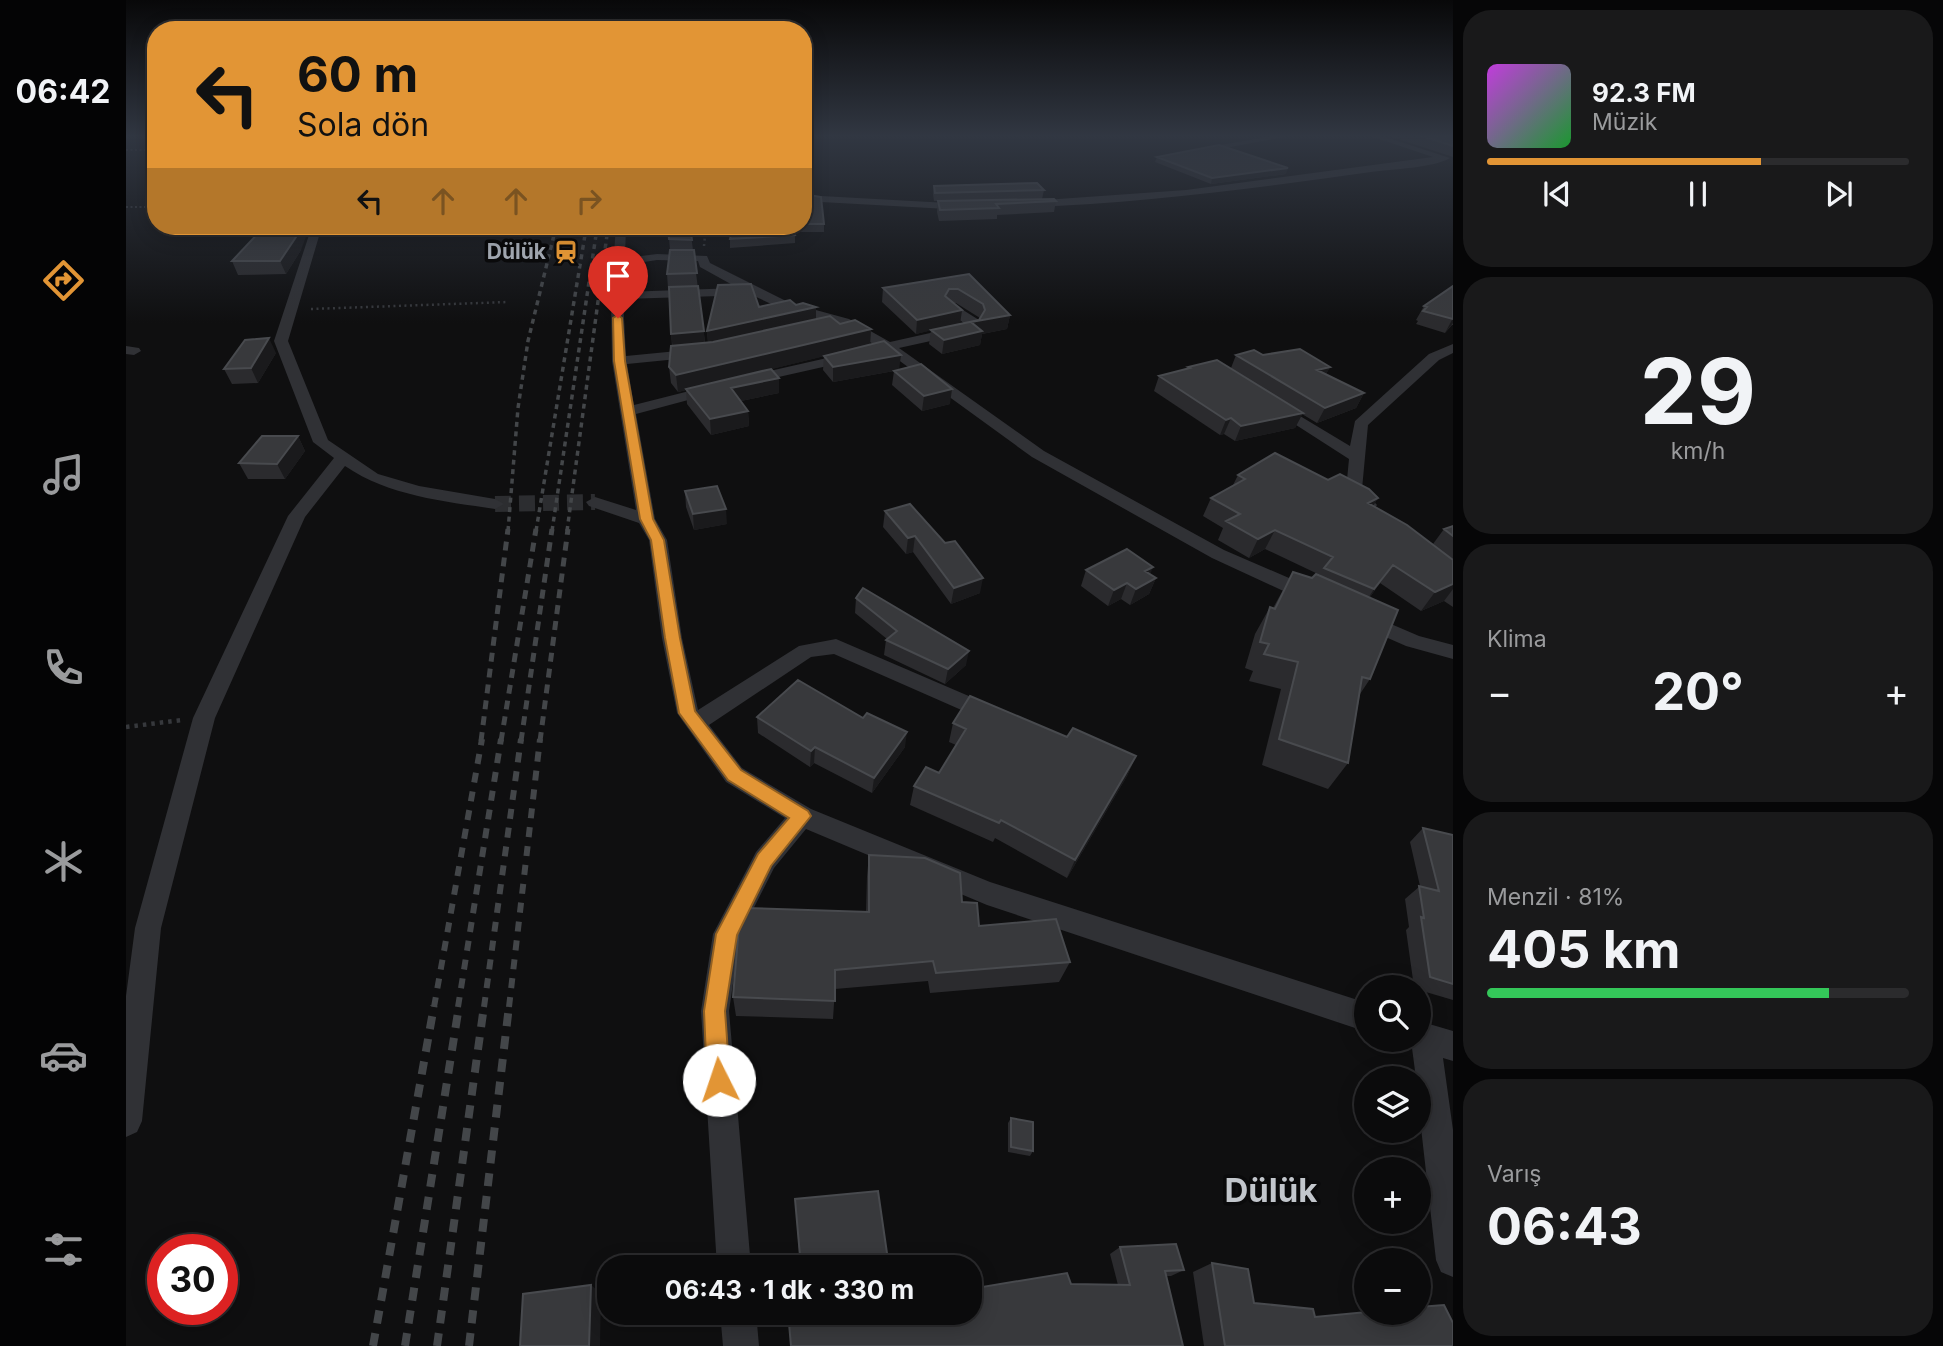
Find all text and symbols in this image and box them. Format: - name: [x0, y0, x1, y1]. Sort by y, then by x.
- text: 60 m: [297, 45, 418, 104]
- icon: left: [182, 49, 273, 140]
- text: 06:42: [16, 72, 110, 111]
- text: 92.3 FM: [1592, 77, 1696, 108]
- text: Sola dön: [297, 105, 429, 144]
- text: Müzik: [1592, 108, 1657, 136]
- icon: previous: [1538, 175, 1576, 213]
- icon: pause: [1679, 175, 1717, 213]
- icon: next: [1820, 175, 1858, 213]
- icon: left: [351, 182, 389, 220]
- icon: ahead: [424, 182, 462, 220]
- icon: ahead: [497, 182, 535, 220]
- icon: right: [570, 182, 608, 220]
- station icon: Dülük: [552, 238, 580, 266]
- place label: Dülük: [487, 239, 547, 264]
- pin: [588, 246, 648, 318]
- icon: directions: [39, 256, 88, 305]
- icon: arrive: [599, 257, 637, 295]
- text: 29: [1640, 336, 1756, 446]
- text: km/h: [1671, 437, 1725, 465]
- icon: music: [39, 450, 88, 499]
- text: Klima: [1487, 625, 1547, 653]
- icon: phone: [39, 643, 88, 692]
- text: 20°: [1652, 660, 1744, 723]
- text: −: [1487, 669, 1512, 715]
- text: +: [1884, 669, 1909, 715]
- icon: climate: [39, 837, 88, 886]
- text: Menzil · 81%: [1487, 883, 1624, 911]
- text: 405 km: [1487, 918, 1680, 981]
- map controls: [1354, 975, 1431, 1325]
- button: search: [1354, 975, 1431, 1052]
- icon: car: [39, 1031, 88, 1080]
- position arrow: [682, 1043, 756, 1117]
- button: layers: [1354, 1066, 1431, 1143]
- button: +: [1354, 1157, 1431, 1234]
- text: Varış: [1487, 1160, 1541, 1188]
- district label: Dülük: [1224, 1170, 1318, 1210]
- text: 06:43: [1487, 1195, 1642, 1258]
- icon: filters: [39, 1225, 88, 1274]
- speed limit sign: 30: [147, 1234, 238, 1325]
- button: −: [1354, 1248, 1431, 1325]
- text: 06:43 · 1 dk · 330 m: [665, 1274, 914, 1305]

